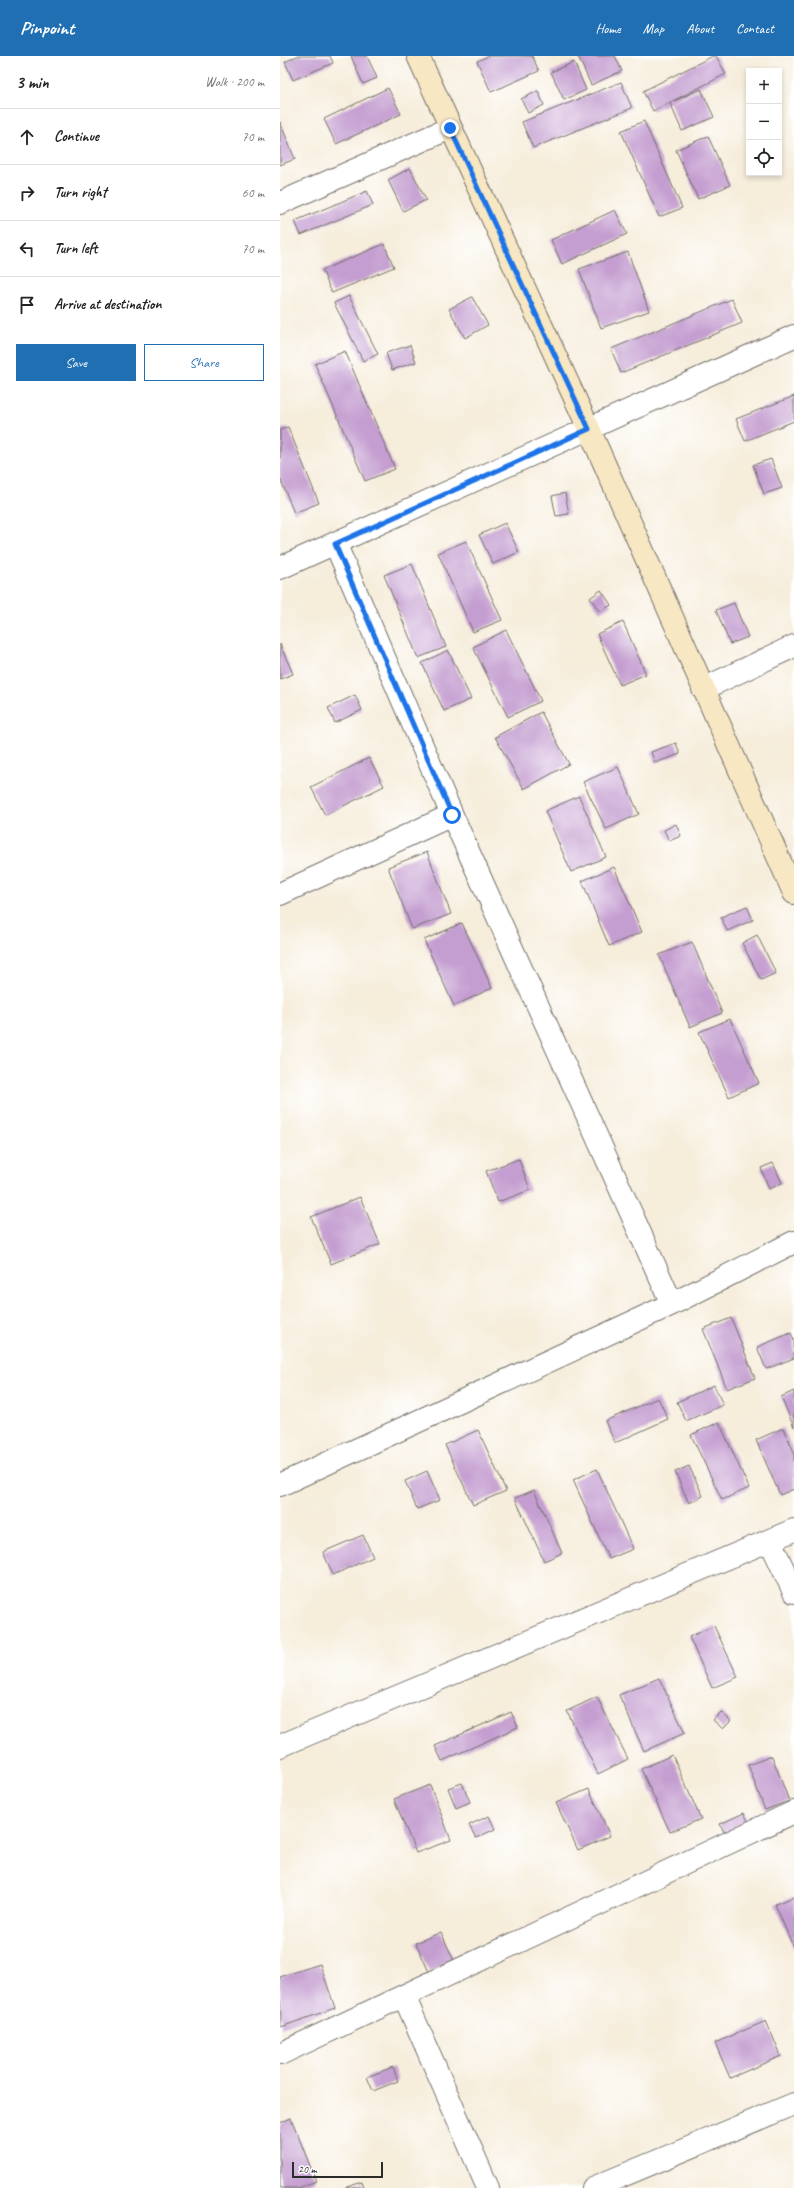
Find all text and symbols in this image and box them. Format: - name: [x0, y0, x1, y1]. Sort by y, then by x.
- text: Pinpoint: [20, 16, 74, 40]
- text: Home: [595, 20, 621, 37]
- text: Map: [643, 20, 664, 37]
- text: About: [686, 20, 714, 37]
- text: Contact: [736, 20, 774, 37]
- map controls: [746, 68, 782, 176]
- button: +: [746, 68, 782, 104]
- text: 3 min: [16, 72, 49, 93]
- text: Walk · 200 m: [205, 74, 264, 90]
- button: −: [746, 104, 782, 140]
- route end: [441, 119, 459, 137]
- icon: ahead: [16, 126, 38, 148]
- text: Continue: [54, 127, 99, 146]
- text: 70 m: [242, 129, 264, 145]
- button: locate: [746, 140, 782, 176]
- icon: right: [16, 182, 38, 204]
- text: Turn right: [54, 183, 107, 202]
- text: 60 m: [242, 185, 264, 201]
- icon: left: [16, 238, 38, 260]
- text: Turn left: [54, 239, 97, 258]
- text: 70 m: [242, 241, 264, 257]
- icon: arrive: [16, 294, 38, 316]
- text: Arrive at destination: [54, 295, 161, 314]
- button: Save: [16, 344, 136, 381]
- button: Share: [144, 344, 264, 381]
- route start: [443, 806, 461, 824]
- scale bar: [292, 2160, 383, 2179]
- text: 20 m: [298, 2162, 317, 2176]

